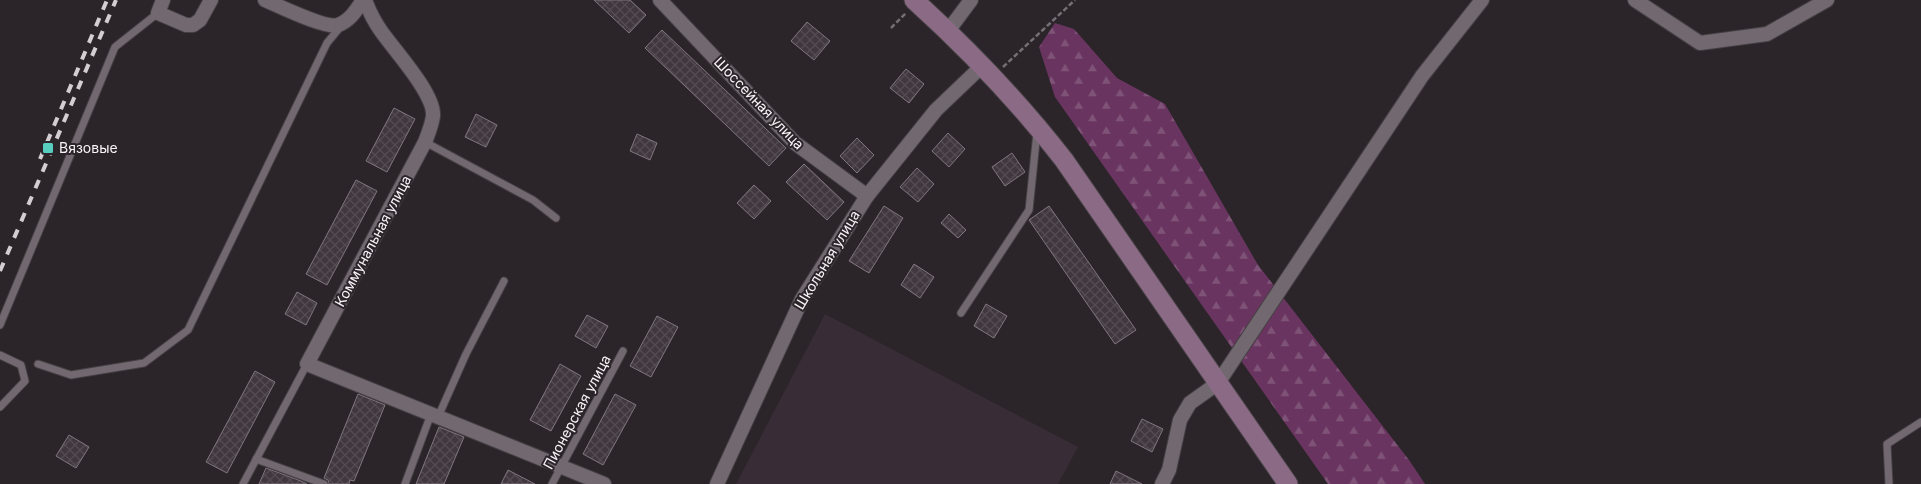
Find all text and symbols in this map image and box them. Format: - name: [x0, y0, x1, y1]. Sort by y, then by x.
- street label: Шоссейная улица: [711, 53, 808, 152]
- place label: Вязовые: [59, 139, 118, 156]
- marker: Вязовые: [41, 141, 55, 155]
- street label: Коммунальная улица: [331, 172, 414, 309]
- street label: Школьная улица: [790, 207, 863, 312]
- street label: Пионерская улица: [539, 352, 614, 472]

